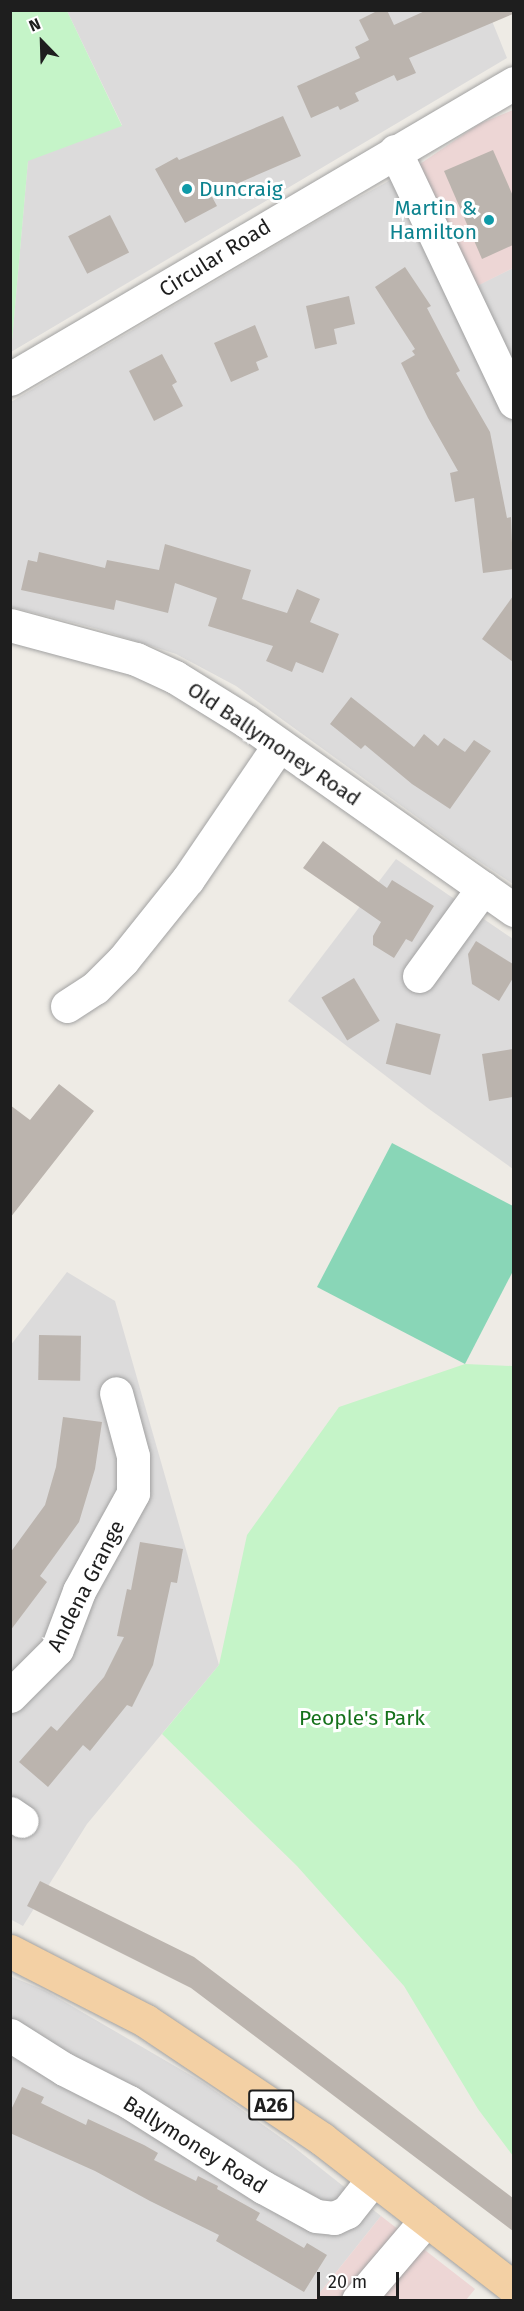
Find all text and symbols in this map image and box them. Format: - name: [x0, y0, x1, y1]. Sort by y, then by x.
- north arrow: [12, 12, 72, 72]
- text: N: [26, 14, 43, 36]
- place label: Duncraig: [199, 176, 283, 202]
- marker: Duncraig: [180, 182, 194, 196]
- place label: Martin & Hamilton: [389, 195, 477, 245]
- marker: Martin & Hamilton: [482, 213, 496, 227]
- street label: Circular Road: [155, 214, 275, 302]
- street label: Old Ballymoney Road: [183, 677, 365, 811]
- street label: Andena Grange: [42, 1516, 130, 1656]
- park label: People's Park: [299, 1705, 425, 1731]
- road number: A26: [247, 2088, 295, 2122]
- street label: Ballymoney Road: [119, 2091, 271, 2199]
- scale bar: [320, 2260, 402, 2298]
- text: 20 m: [328, 2271, 367, 2293]

